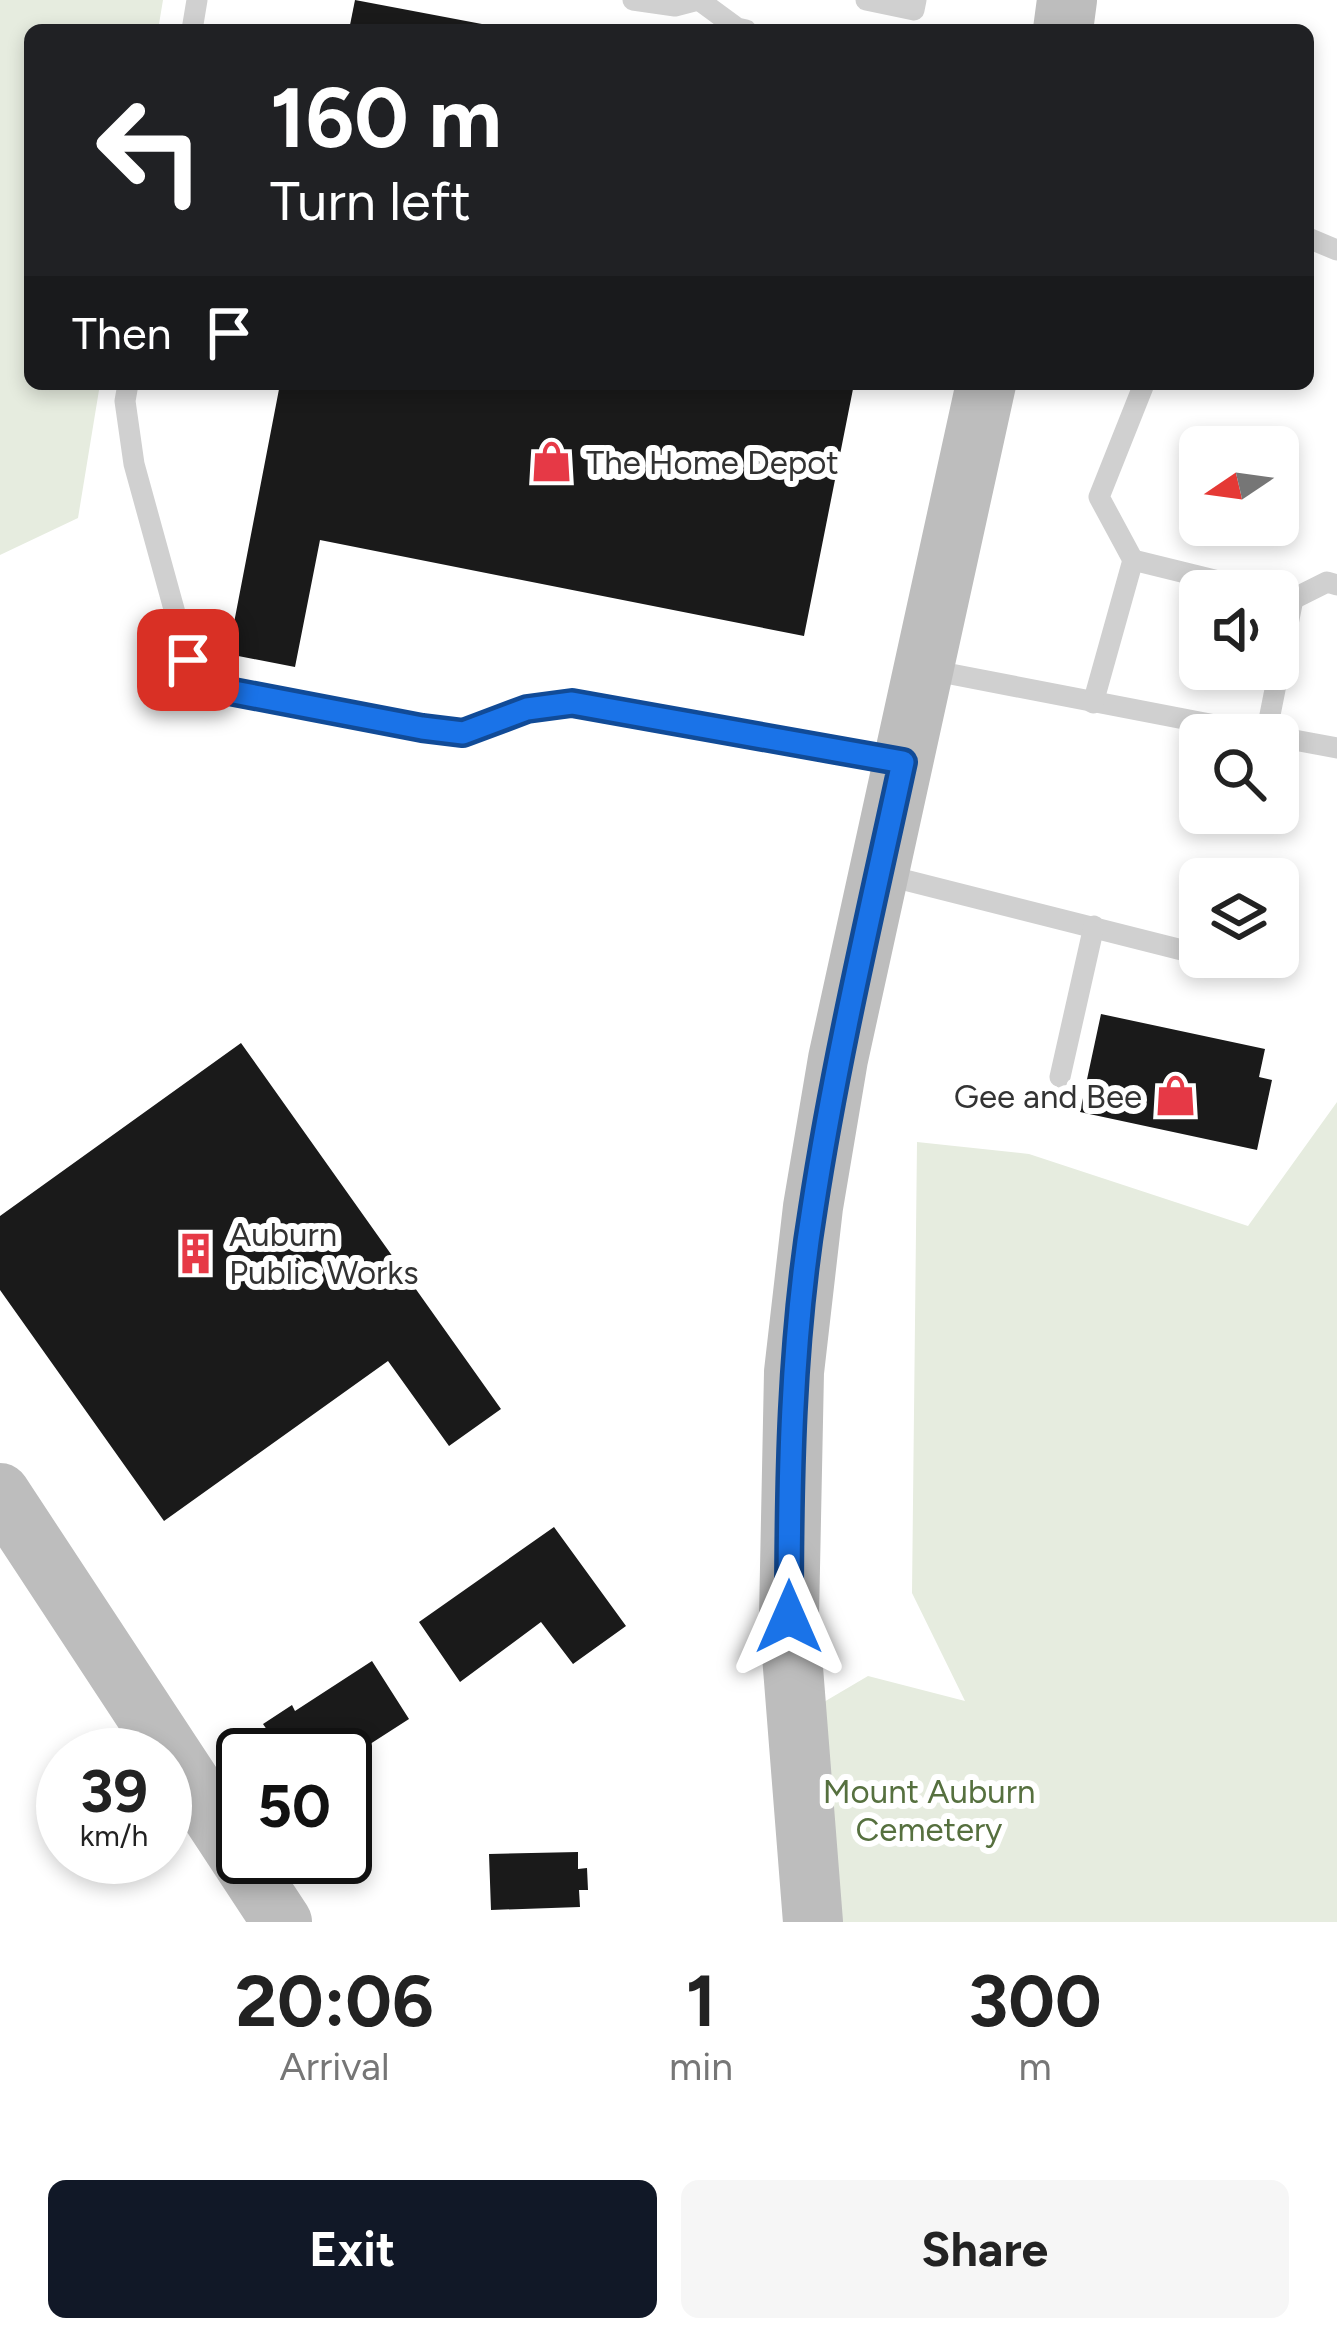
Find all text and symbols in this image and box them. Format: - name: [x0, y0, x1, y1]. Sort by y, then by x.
- text: 160 m: [270, 67, 502, 168]
- icon: left: [72, 72, 228, 228]
- text: Turn left: [270, 169, 471, 234]
- icon: arrive: [196, 300, 262, 366]
- text: Then: [72, 306, 172, 360]
- north arrow: [1179, 426, 1299, 546]
- map controls: [1179, 426, 1299, 978]
- shop icon: The Home Depot: [529, 439, 575, 485]
- place label: The Home Depot: [586, 443, 839, 482]
- button: sound: [1179, 570, 1299, 690]
- pin: [137, 609, 239, 711]
- icon: arrive: [155, 627, 221, 693]
- button: search: [1179, 714, 1299, 834]
- button: layers: [1179, 858, 1299, 978]
- shop icon: Gee and Bee: [1153, 1073, 1199, 1119]
- place label: Gee and Bee: [954, 1077, 1142, 1116]
- place label: Auburn Public Works: [229, 1215, 419, 1292]
- building icon: Auburn Public Works: [172, 1230, 218, 1276]
- position arrow: [726, 1554, 852, 1680]
- speed limit sign: 50: [216, 1728, 372, 1884]
- text: 39: [80, 1755, 148, 1827]
- park label: Mount Auburn Cemetery: [823, 1772, 1035, 1849]
- text: km/h: [80, 1817, 148, 1854]
- text: 20:06: [235, 1958, 434, 2044]
- text: 1: [686, 1958, 716, 2044]
- text: 300: [968, 1958, 1102, 2044]
- text: Arrival: [279, 2043, 390, 2090]
- text: min: [669, 2043, 733, 2090]
- text: m: [1018, 2043, 1052, 2090]
- button: Exit: [48, 2180, 657, 2318]
- button: Share: [681, 2180, 1289, 2318]

